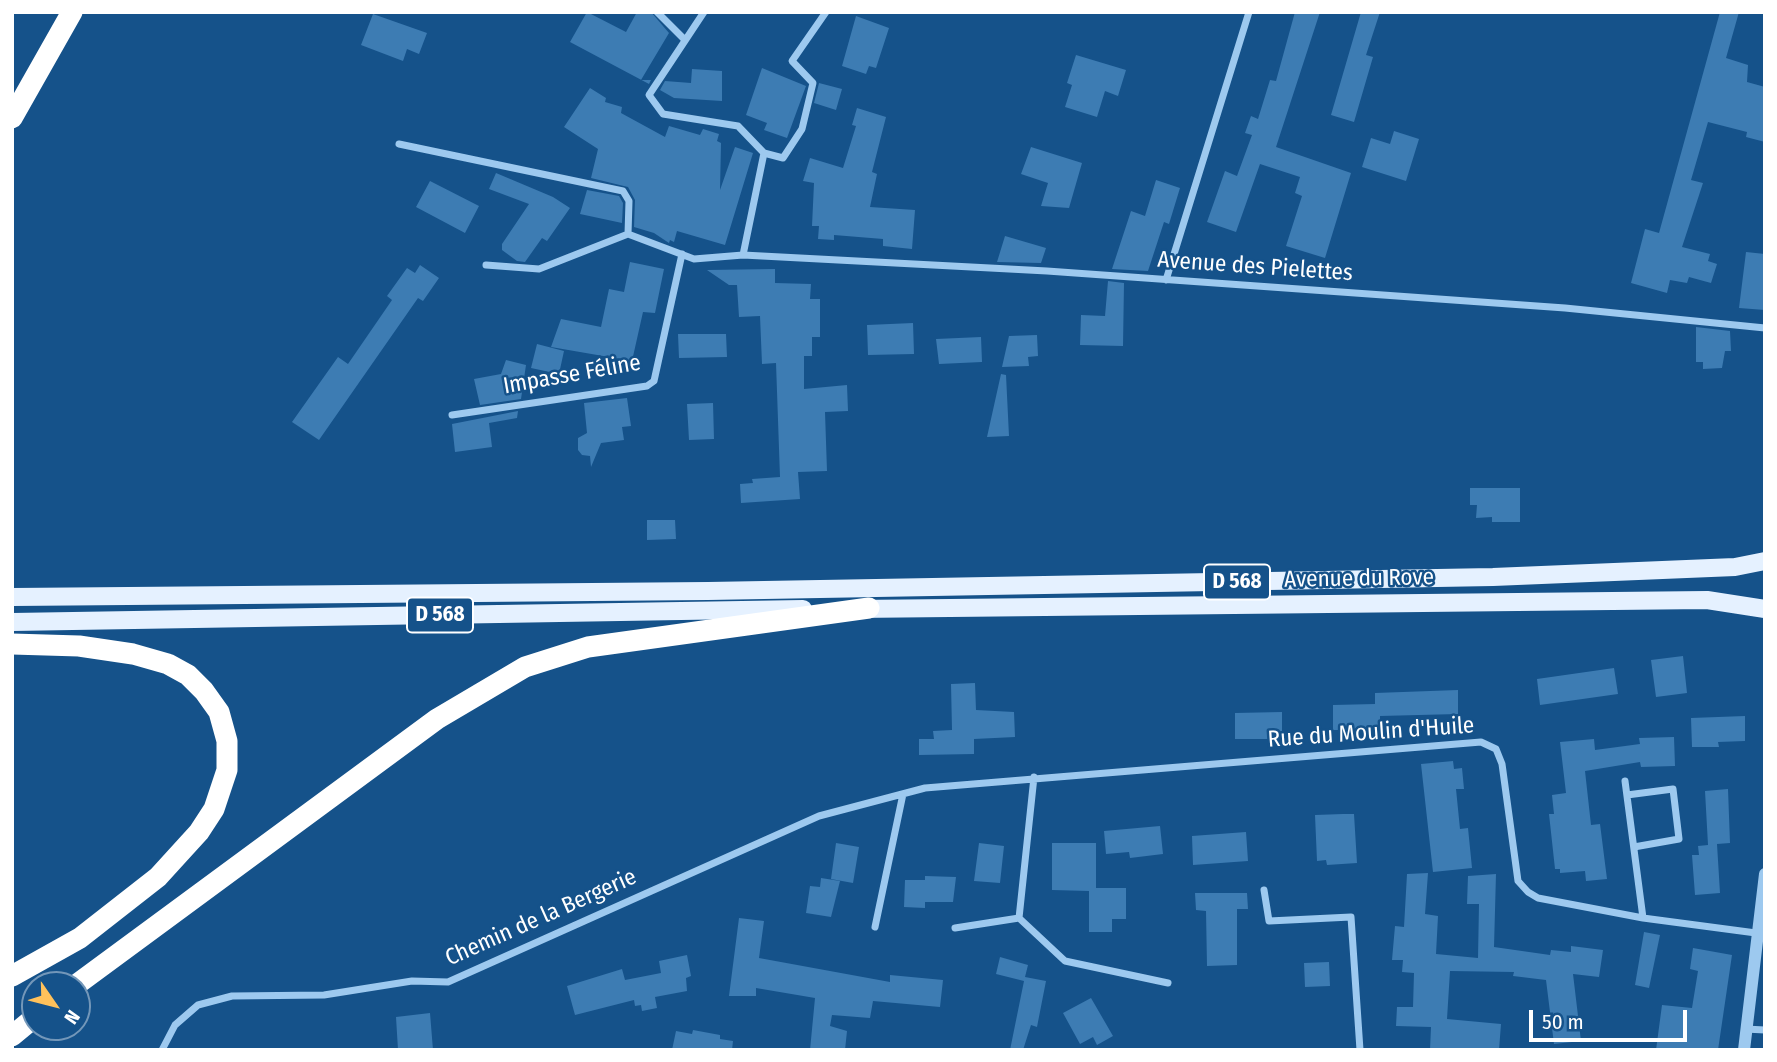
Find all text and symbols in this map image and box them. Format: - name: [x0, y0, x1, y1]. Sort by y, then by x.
- street label: Avenue des Pielettes: [1156, 246, 1354, 288]
- street label: Impasse Féline: [501, 349, 643, 401]
- road number: D 568: [1204, 564, 1270, 600]
- street label: Avenue du Rove: [1284, 564, 1434, 594]
- road number: D 568: [407, 598, 473, 632]
- street label: Rue du Moulin d'Huile: [1267, 712, 1475, 754]
- street label: Chemin de la Bergerie: [441, 863, 641, 973]
- north arrow: [21, 971, 91, 1041]
- scale bar: [1532, 996, 1690, 1040]
- text: N: [59, 1006, 85, 1028]
- text: 50 m: [1542, 1009, 1584, 1035]

